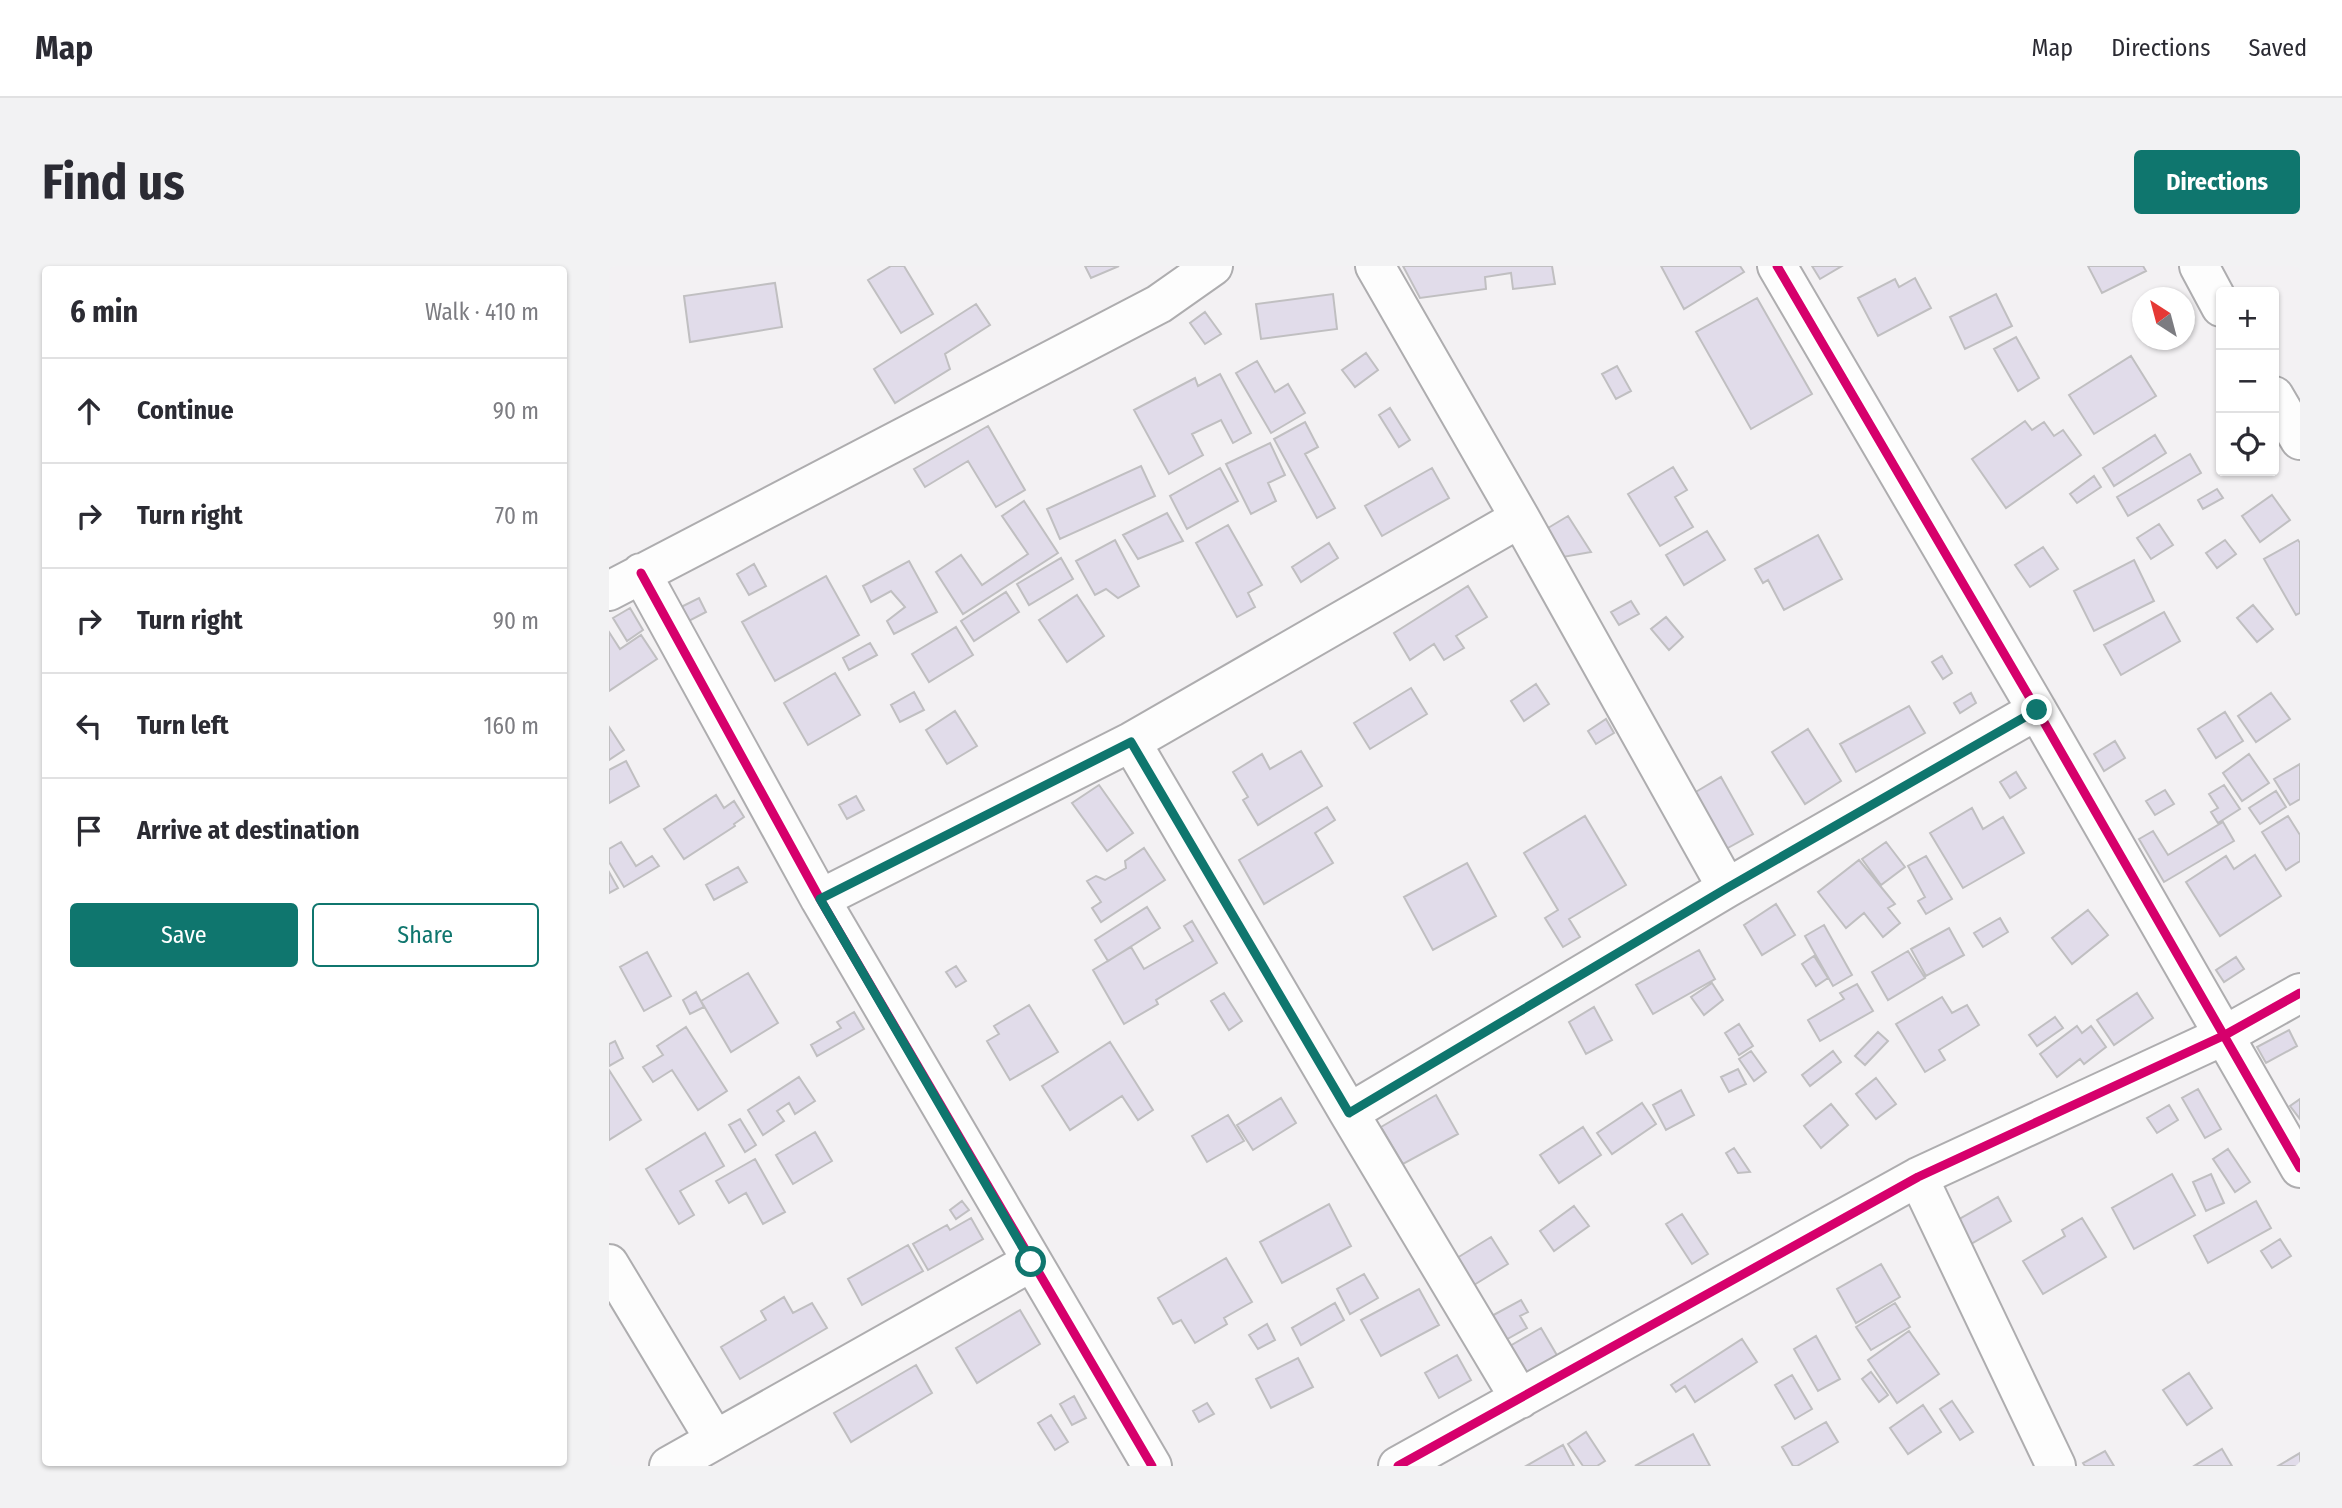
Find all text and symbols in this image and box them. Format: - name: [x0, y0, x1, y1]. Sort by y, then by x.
- text: Map: [35, 28, 93, 68]
- text: Map: [2032, 34, 2073, 62]
- text: Directions: [2111, 34, 2210, 62]
- text: Saved: [2248, 34, 2307, 62]
- button: Directions: [2134, 150, 2300, 214]
- text: Find us: [42, 153, 185, 212]
- north arrow: [2132, 287, 2195, 350]
- map controls: [2216, 287, 2279, 476]
- button: +: [2216, 287, 2279, 350]
- text: 6 min: [70, 294, 138, 330]
- text: Walk · 410 m: [425, 298, 539, 326]
- button: −: [2216, 350, 2279, 413]
- icon: ahead: [70, 392, 108, 430]
- text: Continue: [137, 395, 234, 426]
- text: 90 m: [493, 397, 539, 425]
- button: locate: [2216, 413, 2279, 476]
- icon: right: [70, 497, 108, 535]
- text: Turn right: [137, 500, 243, 531]
- text: 70 m: [495, 502, 539, 530]
- icon: right: [70, 602, 108, 640]
- text: Turn right: [137, 605, 243, 636]
- text: 90 m: [493, 607, 539, 635]
- route end: [2021, 694, 2052, 725]
- icon: left: [70, 707, 108, 745]
- text: Turn left: [137, 710, 229, 741]
- text: 160 m: [484, 712, 539, 740]
- icon: arrive: [70, 812, 108, 850]
- text: Arrive at destination: [137, 815, 360, 846]
- button: Save: [70, 903, 298, 967]
- button: Share: [312, 903, 539, 967]
- route start: [1015, 1246, 1046, 1277]

